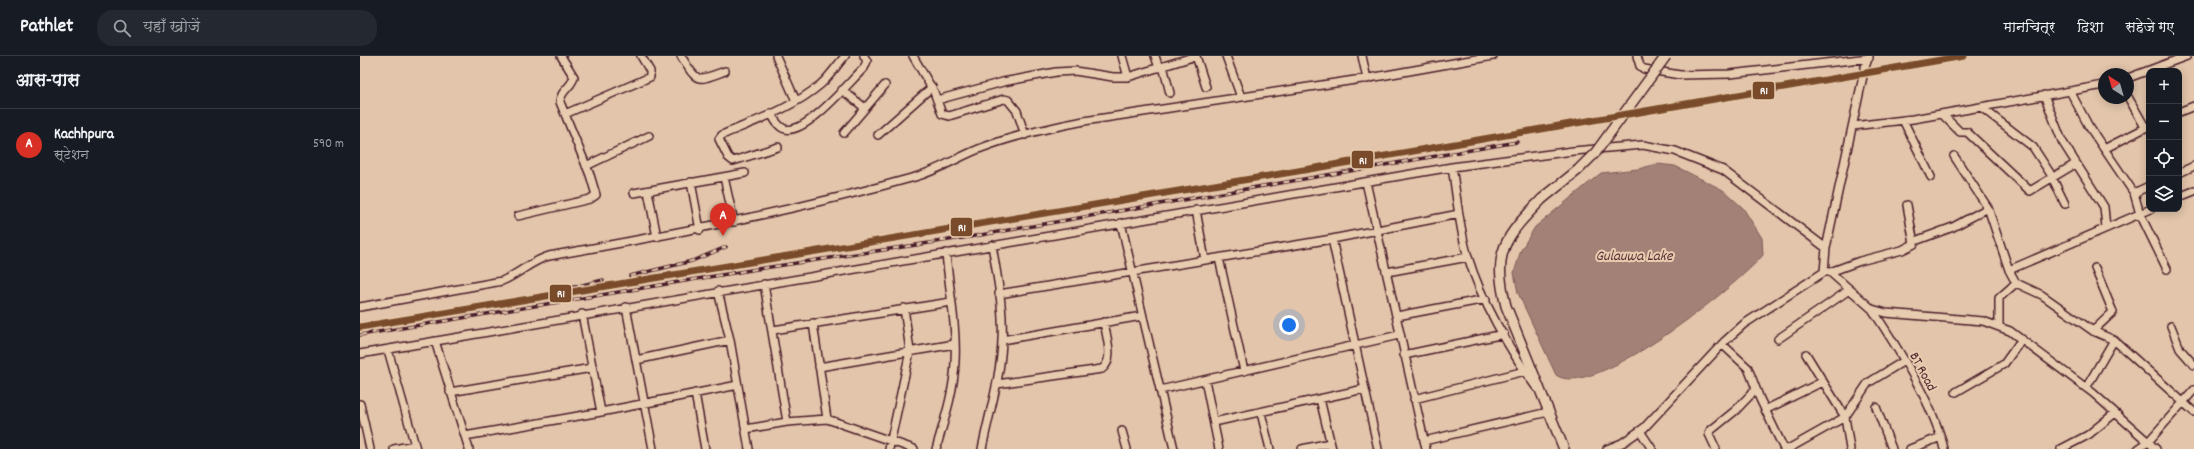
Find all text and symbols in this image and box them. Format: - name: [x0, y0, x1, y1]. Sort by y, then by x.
- search box: [97, 10, 377, 46]
- text: Pathlet: [20, 14, 73, 41]
- icon: search: [111, 17, 133, 39]
- text: यहाँ खोजें: [143, 17, 200, 39]
- text: मानचित्र: [2003, 18, 2055, 38]
- text: दिशा: [2077, 18, 2104, 38]
- text: सहेजे गए: [2126, 18, 2174, 38]
- north arrow: [2098, 68, 2134, 104]
- map controls: [2146, 68, 2182, 212]
- button: +: [2146, 68, 2182, 104]
- text: आस-पास: [16, 70, 80, 94]
- line badge: R1: [1752, 81, 1775, 100]
- text: R1: [1760, 84, 1768, 100]
- button: −: [2146, 104, 2182, 140]
- text: Kachhpura: [54, 124, 114, 146]
- text: A: [25, 135, 33, 154]
- text: 590 m: [313, 135, 344, 154]
- button: locate: [2146, 140, 2182, 176]
- text: स्टेशन: [54, 146, 89, 165]
- line badge: R1: [1351, 150, 1374, 169]
- text: R1: [1359, 154, 1367, 170]
- button: layers: [2146, 176, 2182, 212]
- pin: A: [710, 203, 736, 236]
- line badge: R1: [950, 217, 973, 237]
- text: R1: [958, 221, 966, 237]
- water label: Gulauwa Lake: [1595, 246, 1674, 268]
- line badge: R1: [549, 284, 572, 303]
- text: R1: [557, 287, 565, 303]
- your location: [1279, 315, 1299, 335]
- street label: BT Road: [1904, 349, 1941, 395]

